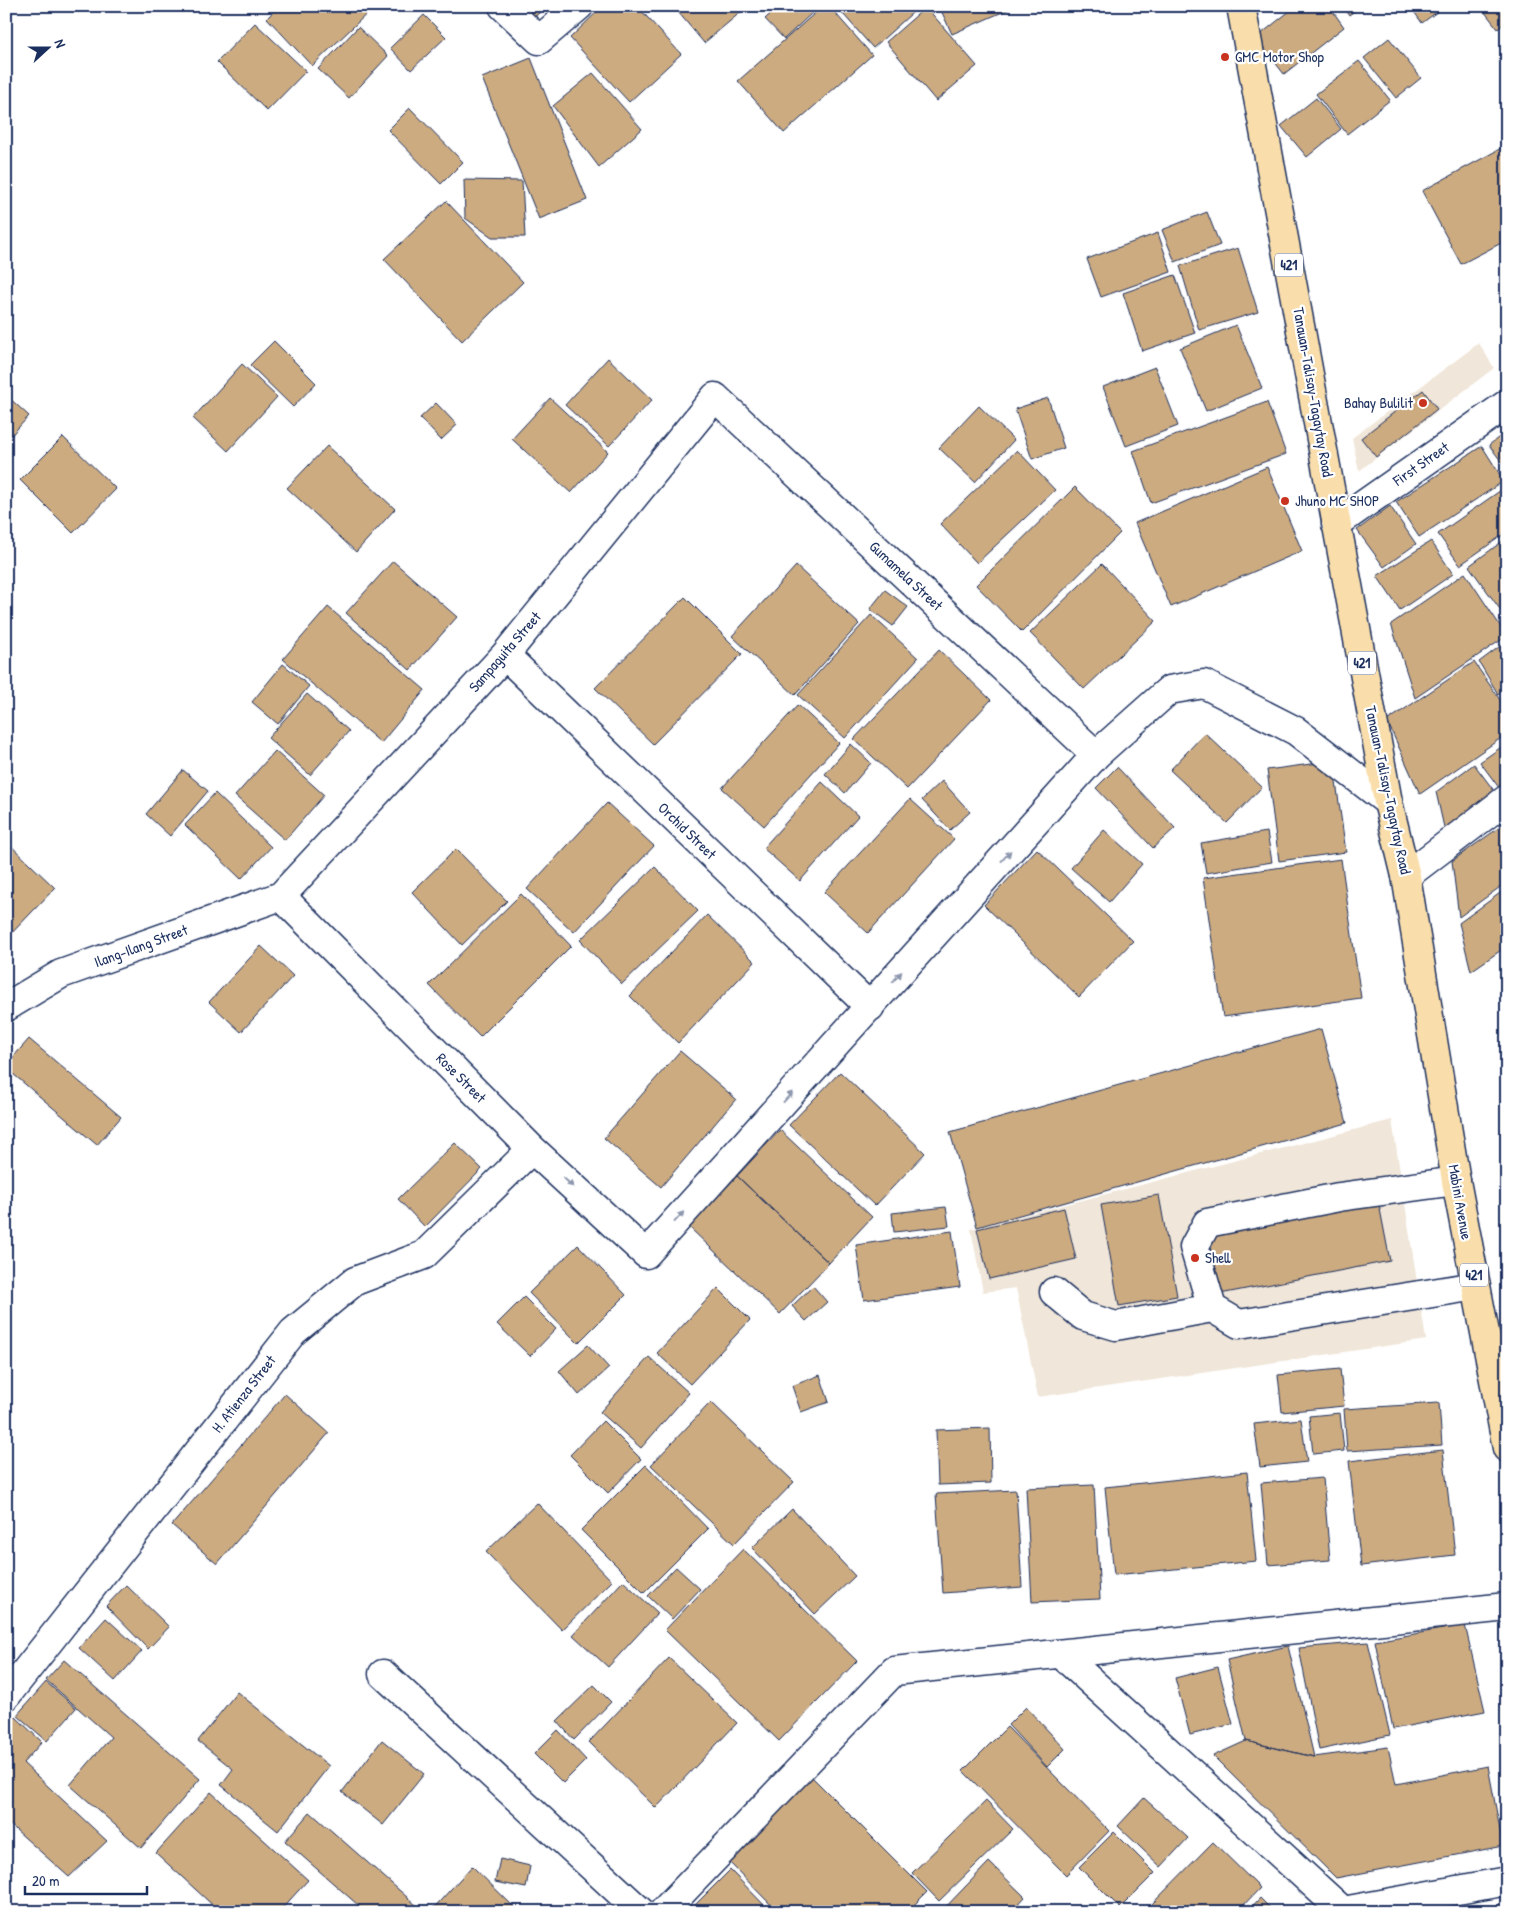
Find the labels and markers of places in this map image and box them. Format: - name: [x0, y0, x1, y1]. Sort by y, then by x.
- place label: GMC Motor Shop: [1235, 46, 1324, 67]
- marker: GMC Motor Shop: [1219, 51, 1231, 63]
- place label: Bahay Bulilit: [1344, 392, 1414, 413]
- marker: Bahay Bulilit: [1417, 397, 1429, 409]
- place label: Jhuno MC SHOP: [1295, 490, 1379, 511]
- marker: Jhuno MC SHOP: [1279, 495, 1291, 507]
- place label: Shell: [1205, 1247, 1231, 1268]
- marker: Shell: [1189, 1252, 1201, 1264]

